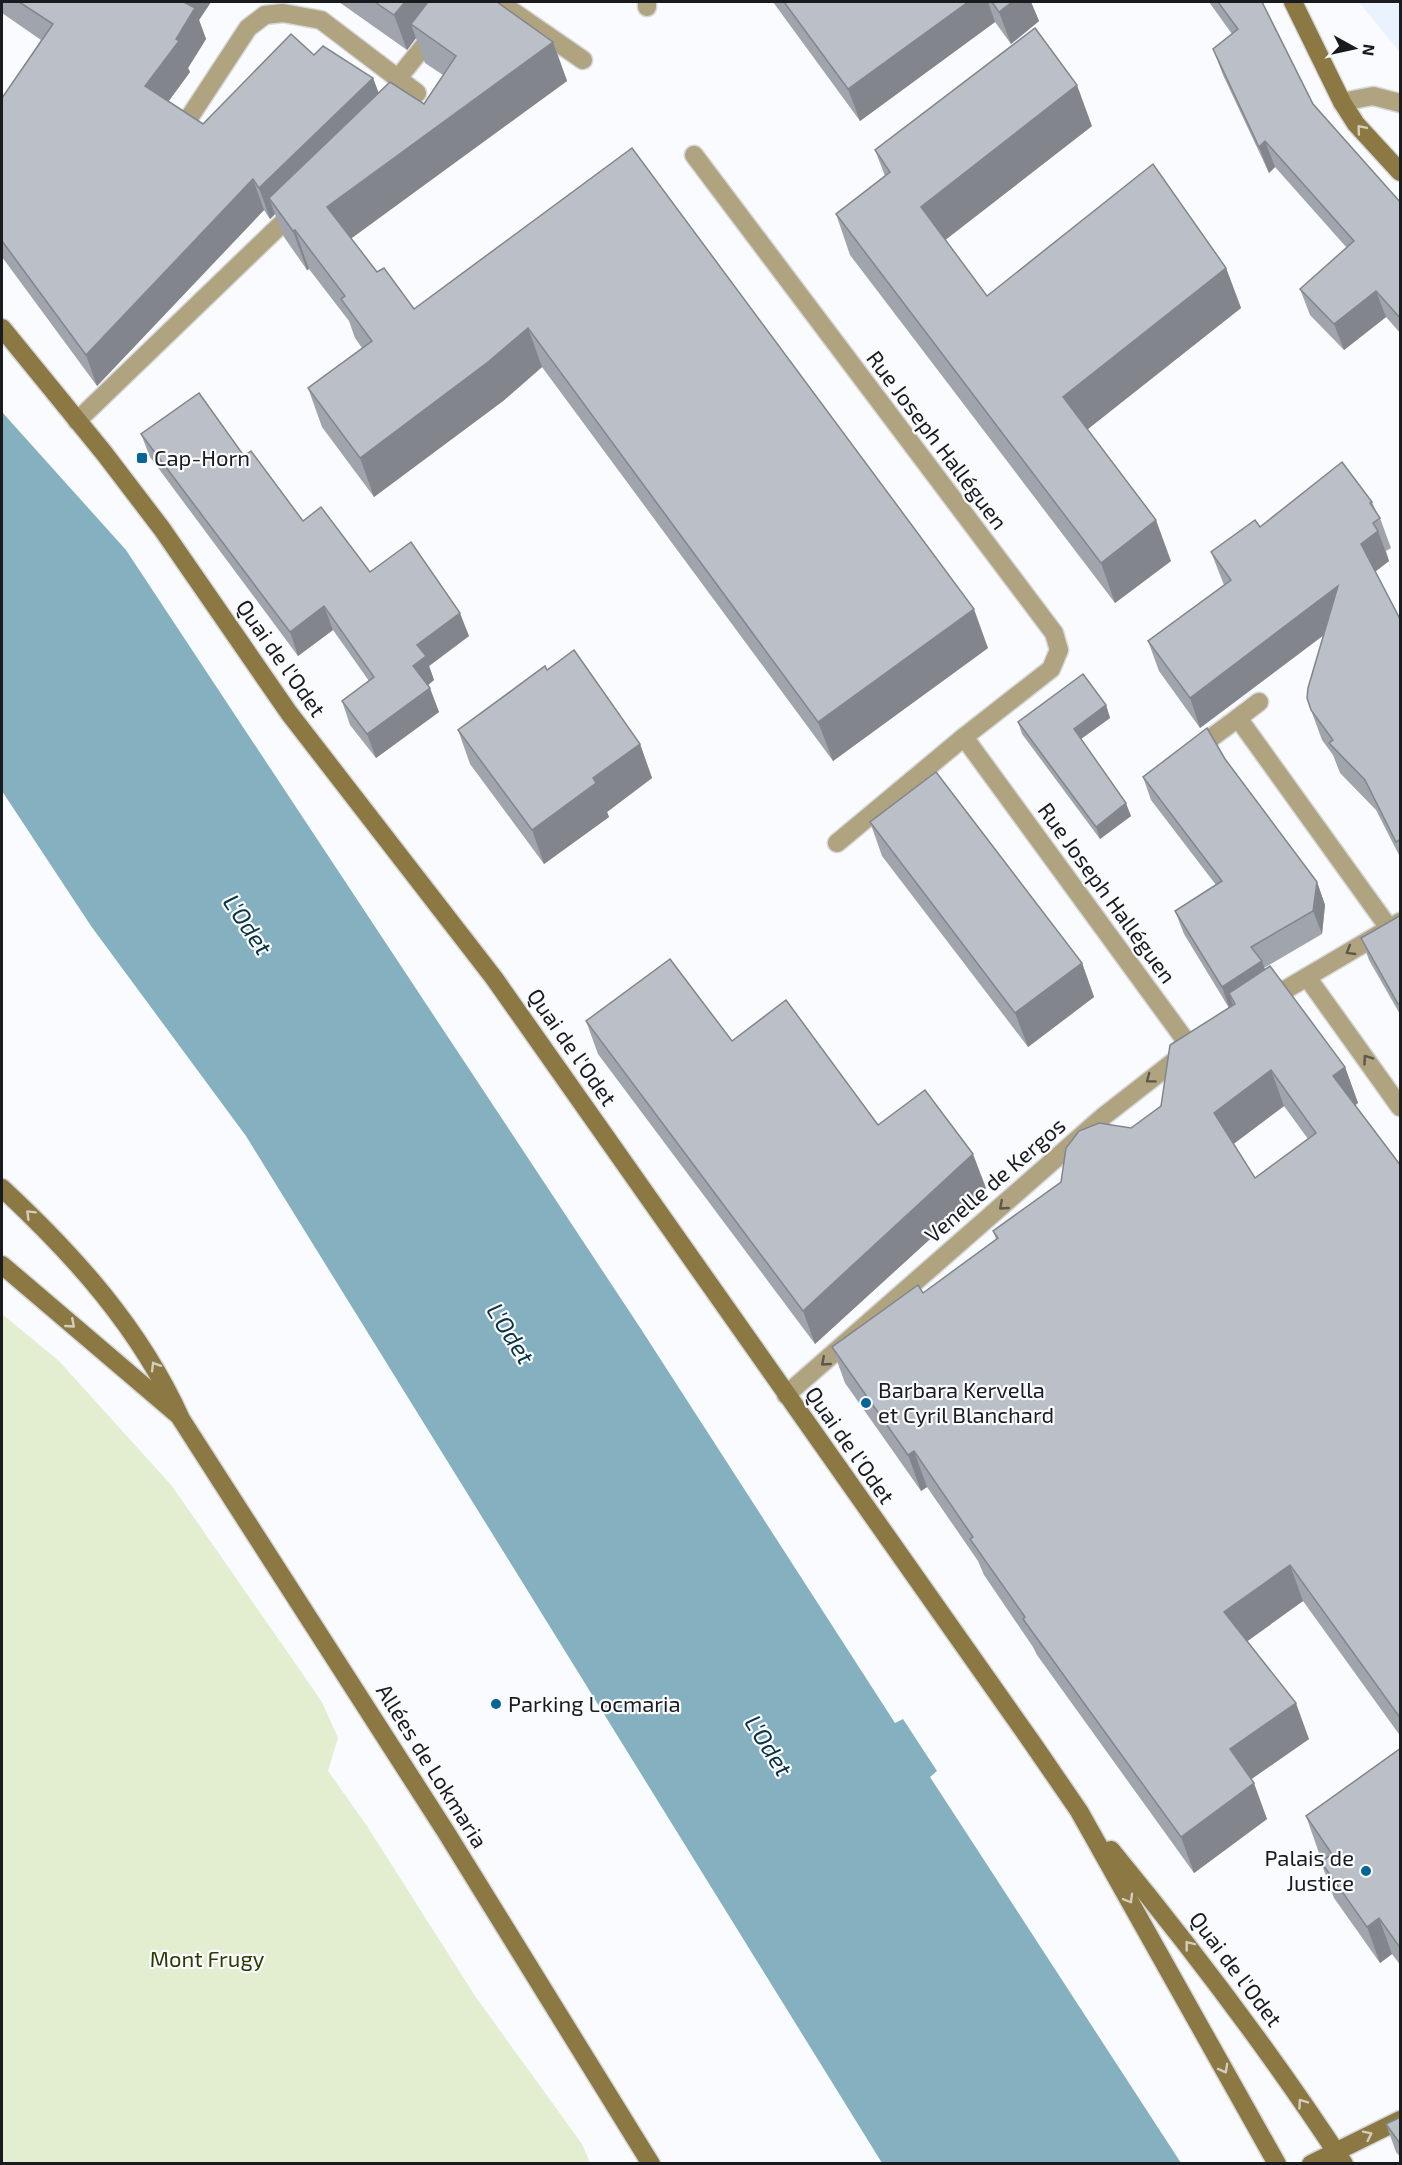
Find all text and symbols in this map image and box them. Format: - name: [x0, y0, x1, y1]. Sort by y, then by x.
- north arrow: [1324, 18, 1384, 78]
- text: N: [1359, 43, 1380, 57]
- one-way arrow: [1357, 124, 1368, 135]
- street label: Rue Joseph Halléguen: [862, 345, 1013, 534]
- place label: Cap-Horn: [154, 444, 250, 470]
- marker: Cap-Horn: [135, 451, 149, 465]
- street label: Quai de l'Odet: [231, 594, 332, 722]
- street label: Rue Joseph Halléguen: [1034, 797, 1182, 988]
- water label: L'Odet: [218, 888, 279, 961]
- one-way arrow: [1346, 944, 1356, 956]
- street label: Quai de l'Odet: [522, 983, 623, 1111]
- one-way arrow: [1363, 1055, 1374, 1066]
- one-way arrow: [1146, 1071, 1157, 1082]
- street label: Venelle de Kergos: [919, 1111, 1070, 1247]
- one-way arrow: [999, 1199, 1009, 1210]
- one-way arrow: [26, 1211, 37, 1222]
- water label: L'Odet: [481, 1297, 542, 1370]
- one-way arrow: [64, 1317, 75, 1328]
- one-way arrow: [821, 1355, 832, 1366]
- one-way arrow: [151, 1362, 163, 1372]
- place label: Barbara Kervella et Cyril Blanchard: [878, 1376, 1054, 1427]
- street label: Quai de l'Odet: [800, 1381, 901, 1509]
- marker: Barbara Kervella et Cyril Blanchard: [859, 1396, 873, 1410]
- street label: Allées de Lokmaria: [372, 1679, 494, 1852]
- place label: Parking Locmaria: [508, 1690, 681, 1716]
- marker: Parking Locmaria: [489, 1697, 503, 1711]
- water label: L'Odet: [739, 1709, 800, 1782]
- place label: Palais de Justice: [1264, 1844, 1354, 1895]
- marker: Palais de Justice: [1359, 1864, 1373, 1878]
- one-way arrow: [1121, 1893, 1133, 1903]
- street label: Quai de l'Odet: [1184, 1906, 1288, 2032]
- one-way arrow: [1185, 1940, 1196, 1951]
- park label: Mont Frugy: [150, 1945, 265, 1971]
- one-way arrow: [1217, 2062, 1228, 2073]
- one-way arrow: [1298, 2098, 1309, 2109]
- one-way arrow: [1362, 2131, 1373, 2143]

